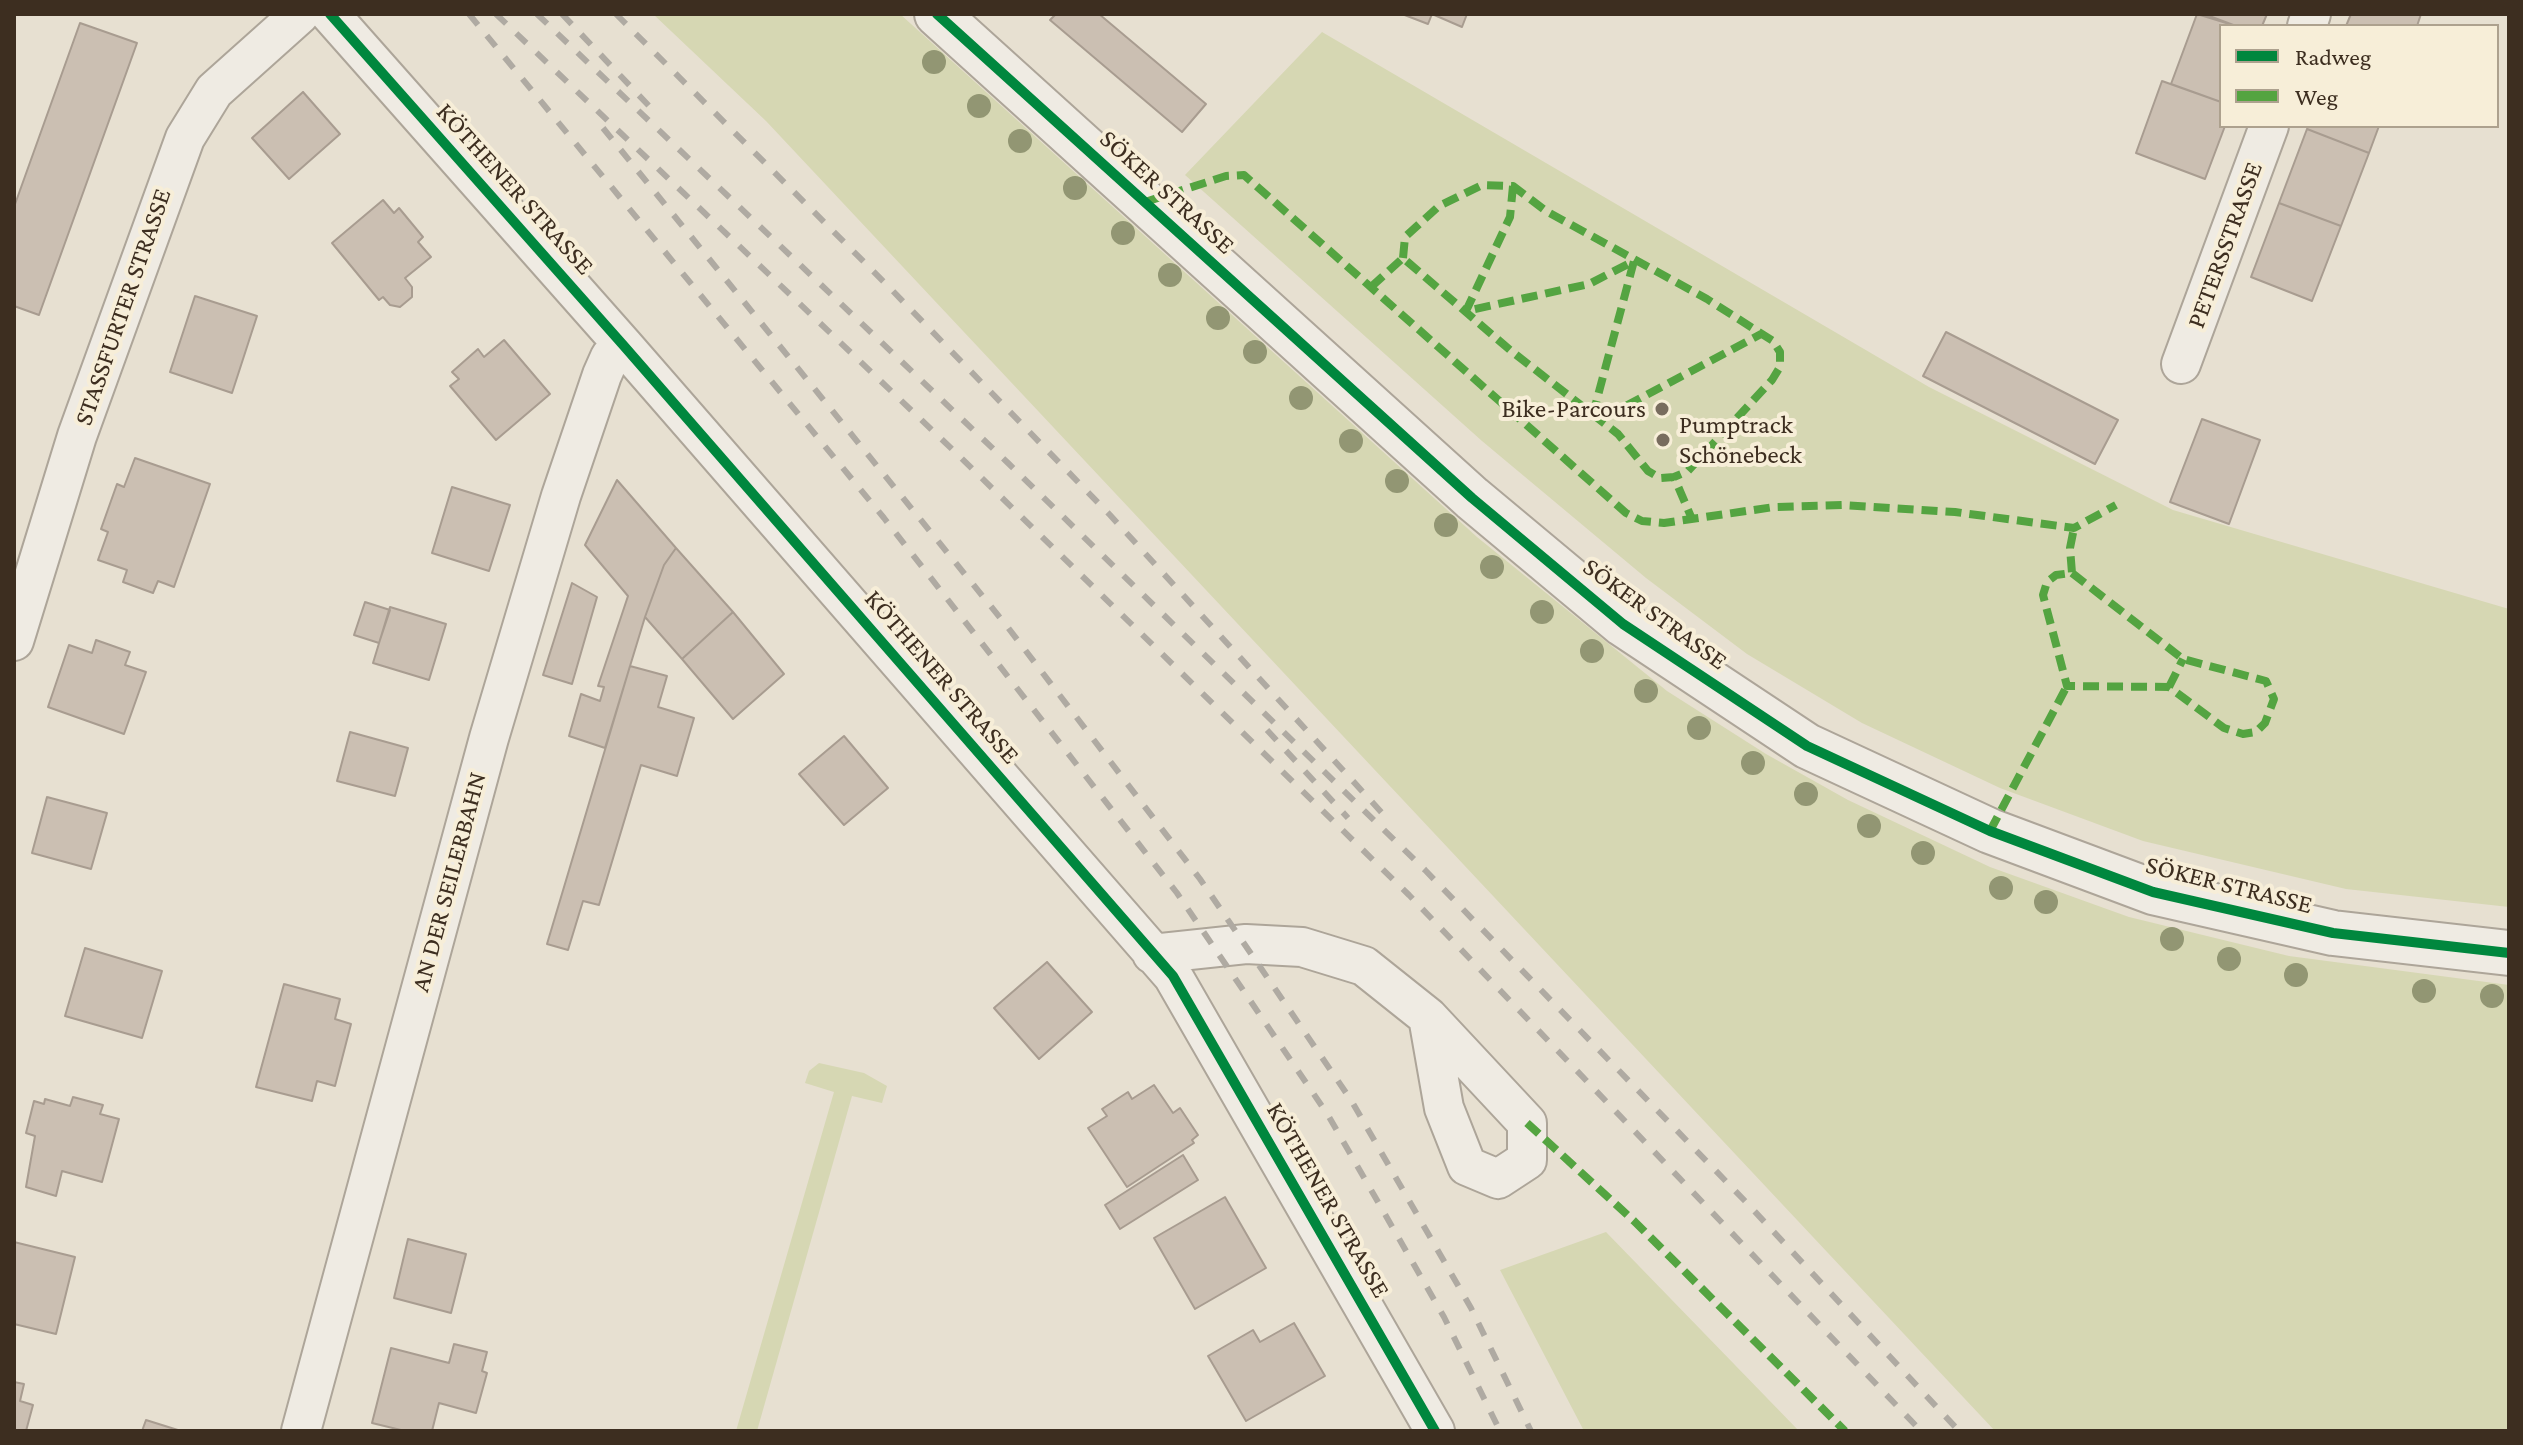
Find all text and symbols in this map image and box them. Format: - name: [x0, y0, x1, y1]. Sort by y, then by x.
- legend: [2219, 24, 2499, 128]
- text: Radweg: [2295, 43, 2371, 70]
- text: Weg: [2295, 83, 2338, 110]
- street label: KÖTHENER STRASSE: [430, 97, 600, 281]
- street label: SÖKER STRASSE: [1093, 123, 1241, 261]
- street label: PETERSSTRASSE: [2180, 158, 2270, 332]
- street label: STASSFURTER STRASSE: [68, 185, 178, 429]
- place label: Bike-Parcours: [1502, 393, 1646, 425]
- marker: Bike-Parcours: [1653, 400, 1671, 418]
- place label: Pumptrack Schönebeck: [1679, 409, 1802, 470]
- marker: Pumptrack Schönebeck: [1654, 431, 1672, 449]
- street label: SÖKER STRASSE: [1577, 551, 1733, 677]
- street label: KÖTHENER STRASSE: [858, 584, 1026, 770]
- street label: AN DER SEILERBAHN: [405, 769, 493, 995]
- street label: SÖKER STRASSE: [2142, 849, 2316, 921]
- street label: KÖTHENER STRASSE: [1259, 1097, 1397, 1303]

